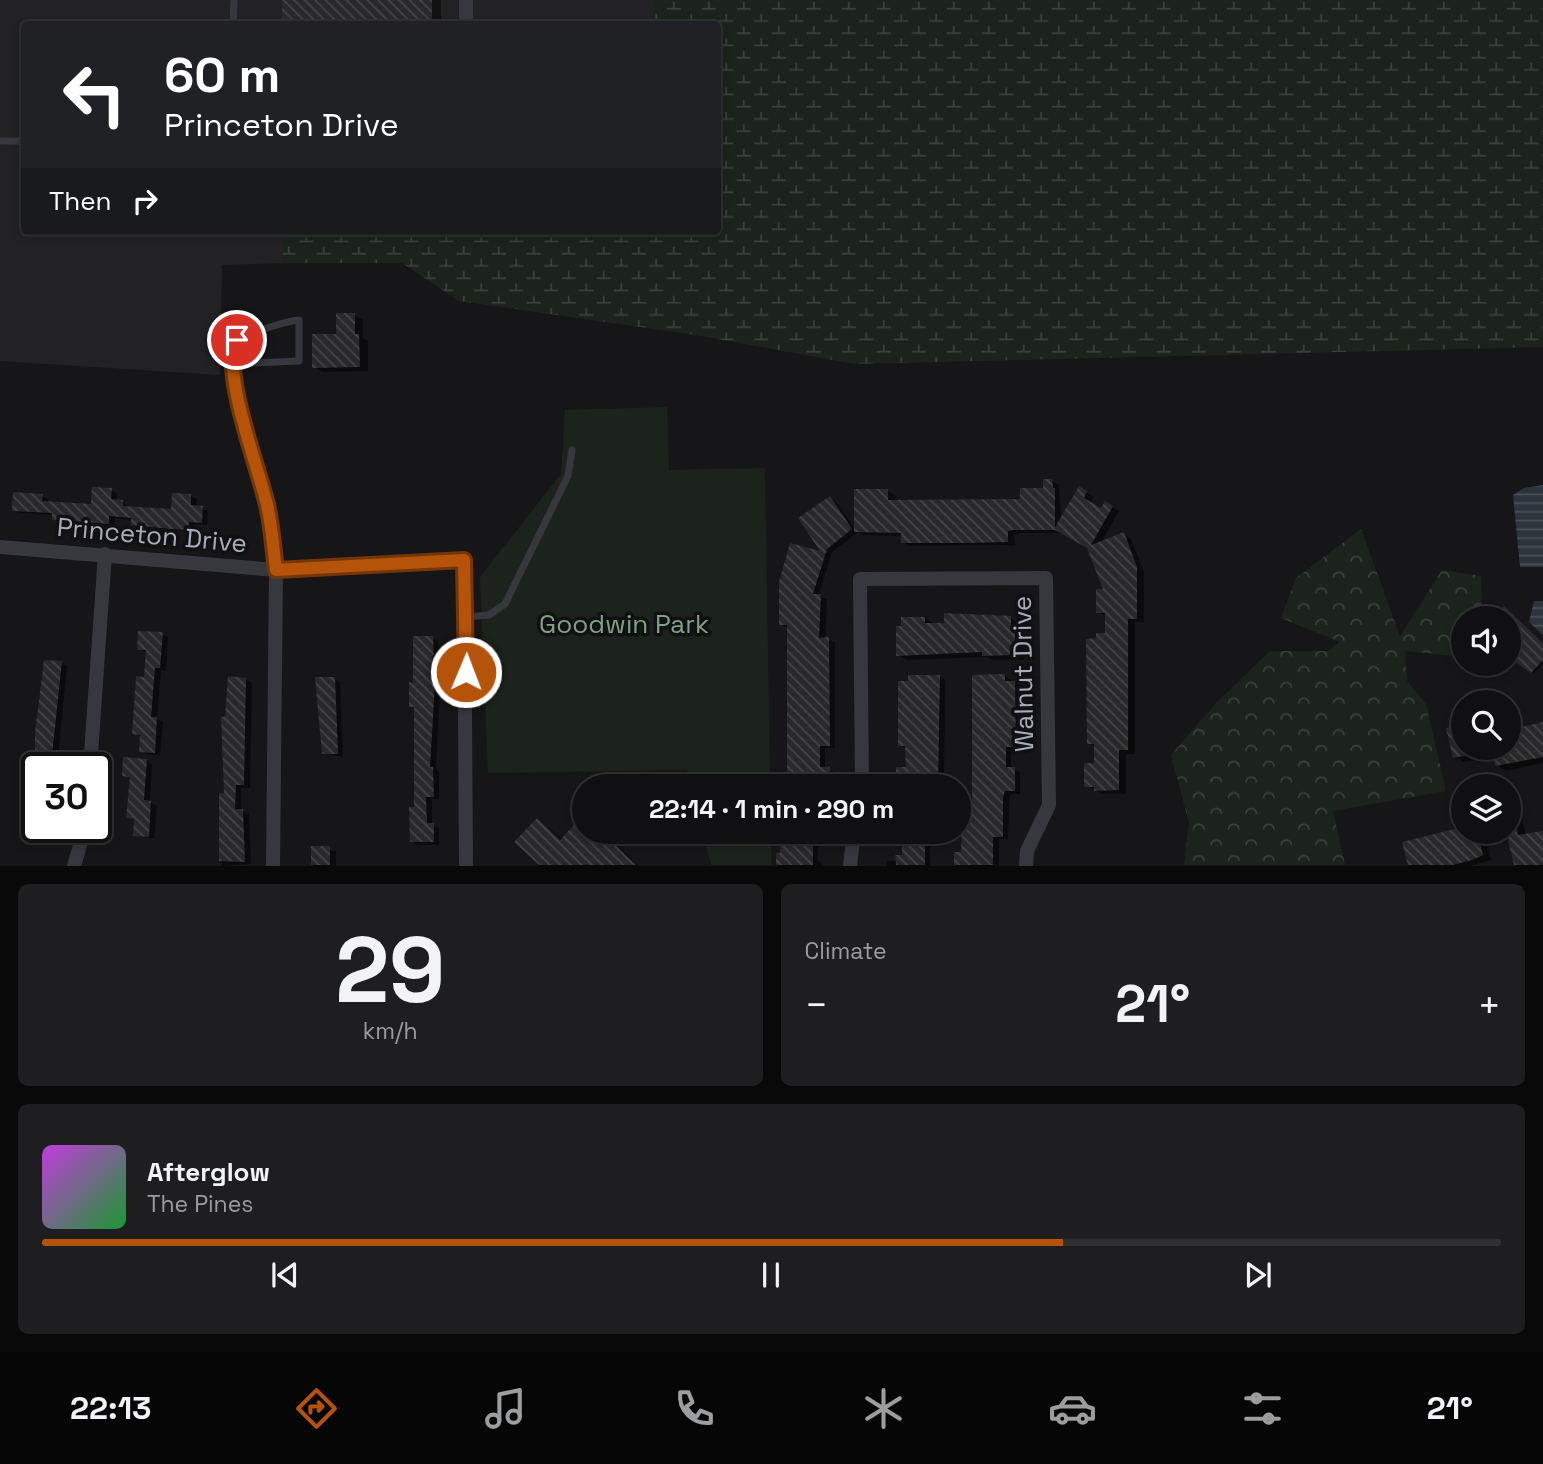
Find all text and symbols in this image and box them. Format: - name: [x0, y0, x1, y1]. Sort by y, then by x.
- text: 60 m: [164, 44, 280, 106]
- icon: left: [49, 49, 140, 140]
- text: Princeton Drive: [164, 105, 399, 145]
- icon: right: [126, 182, 164, 220]
- text: Then: [49, 184, 112, 218]
- pin: [207, 310, 267, 370]
- icon: arrive: [218, 321, 256, 359]
- street label: Princeton Drive: [56, 510, 248, 560]
- street label: Walnut Drive: [1005, 596, 1041, 752]
- map controls: [1451, 606, 1521, 844]
- button: sound: [1451, 606, 1521, 676]
- park label: Goodwin Park: [539, 607, 709, 641]
- position arrow: [429, 635, 503, 709]
- button: search: [1451, 690, 1521, 760]
- speed limit sign: 30: [21, 752, 112, 843]
- button: layers: [1451, 774, 1521, 844]
- text: 22:14 · 1 min · 290 m: [649, 792, 894, 826]
- text: 29: [335, 912, 445, 1029]
- text: Climate: [805, 936, 887, 966]
- text: 21°: [1115, 971, 1190, 1037]
- text: −: [805, 981, 828, 1029]
- text: +: [1477, 981, 1501, 1029]
- text: km/h: [363, 1016, 418, 1046]
- text: Afterglow: [147, 1155, 270, 1189]
- text: The Pines: [147, 1189, 253, 1219]
- icon: previous: [266, 1256, 304, 1294]
- icon: pause: [752, 1256, 790, 1294]
- icon: next: [1239, 1256, 1277, 1294]
- icon: directions: [292, 1384, 341, 1433]
- icon: music: [481, 1384, 530, 1433]
- icon: phone: [670, 1384, 719, 1433]
- icon: climate: [859, 1384, 908, 1433]
- icon: car: [1048, 1384, 1097, 1433]
- icon: filters: [1238, 1384, 1287, 1433]
- text: 22:13: [70, 1388, 152, 1428]
- text: 21°: [1427, 1388, 1473, 1428]

